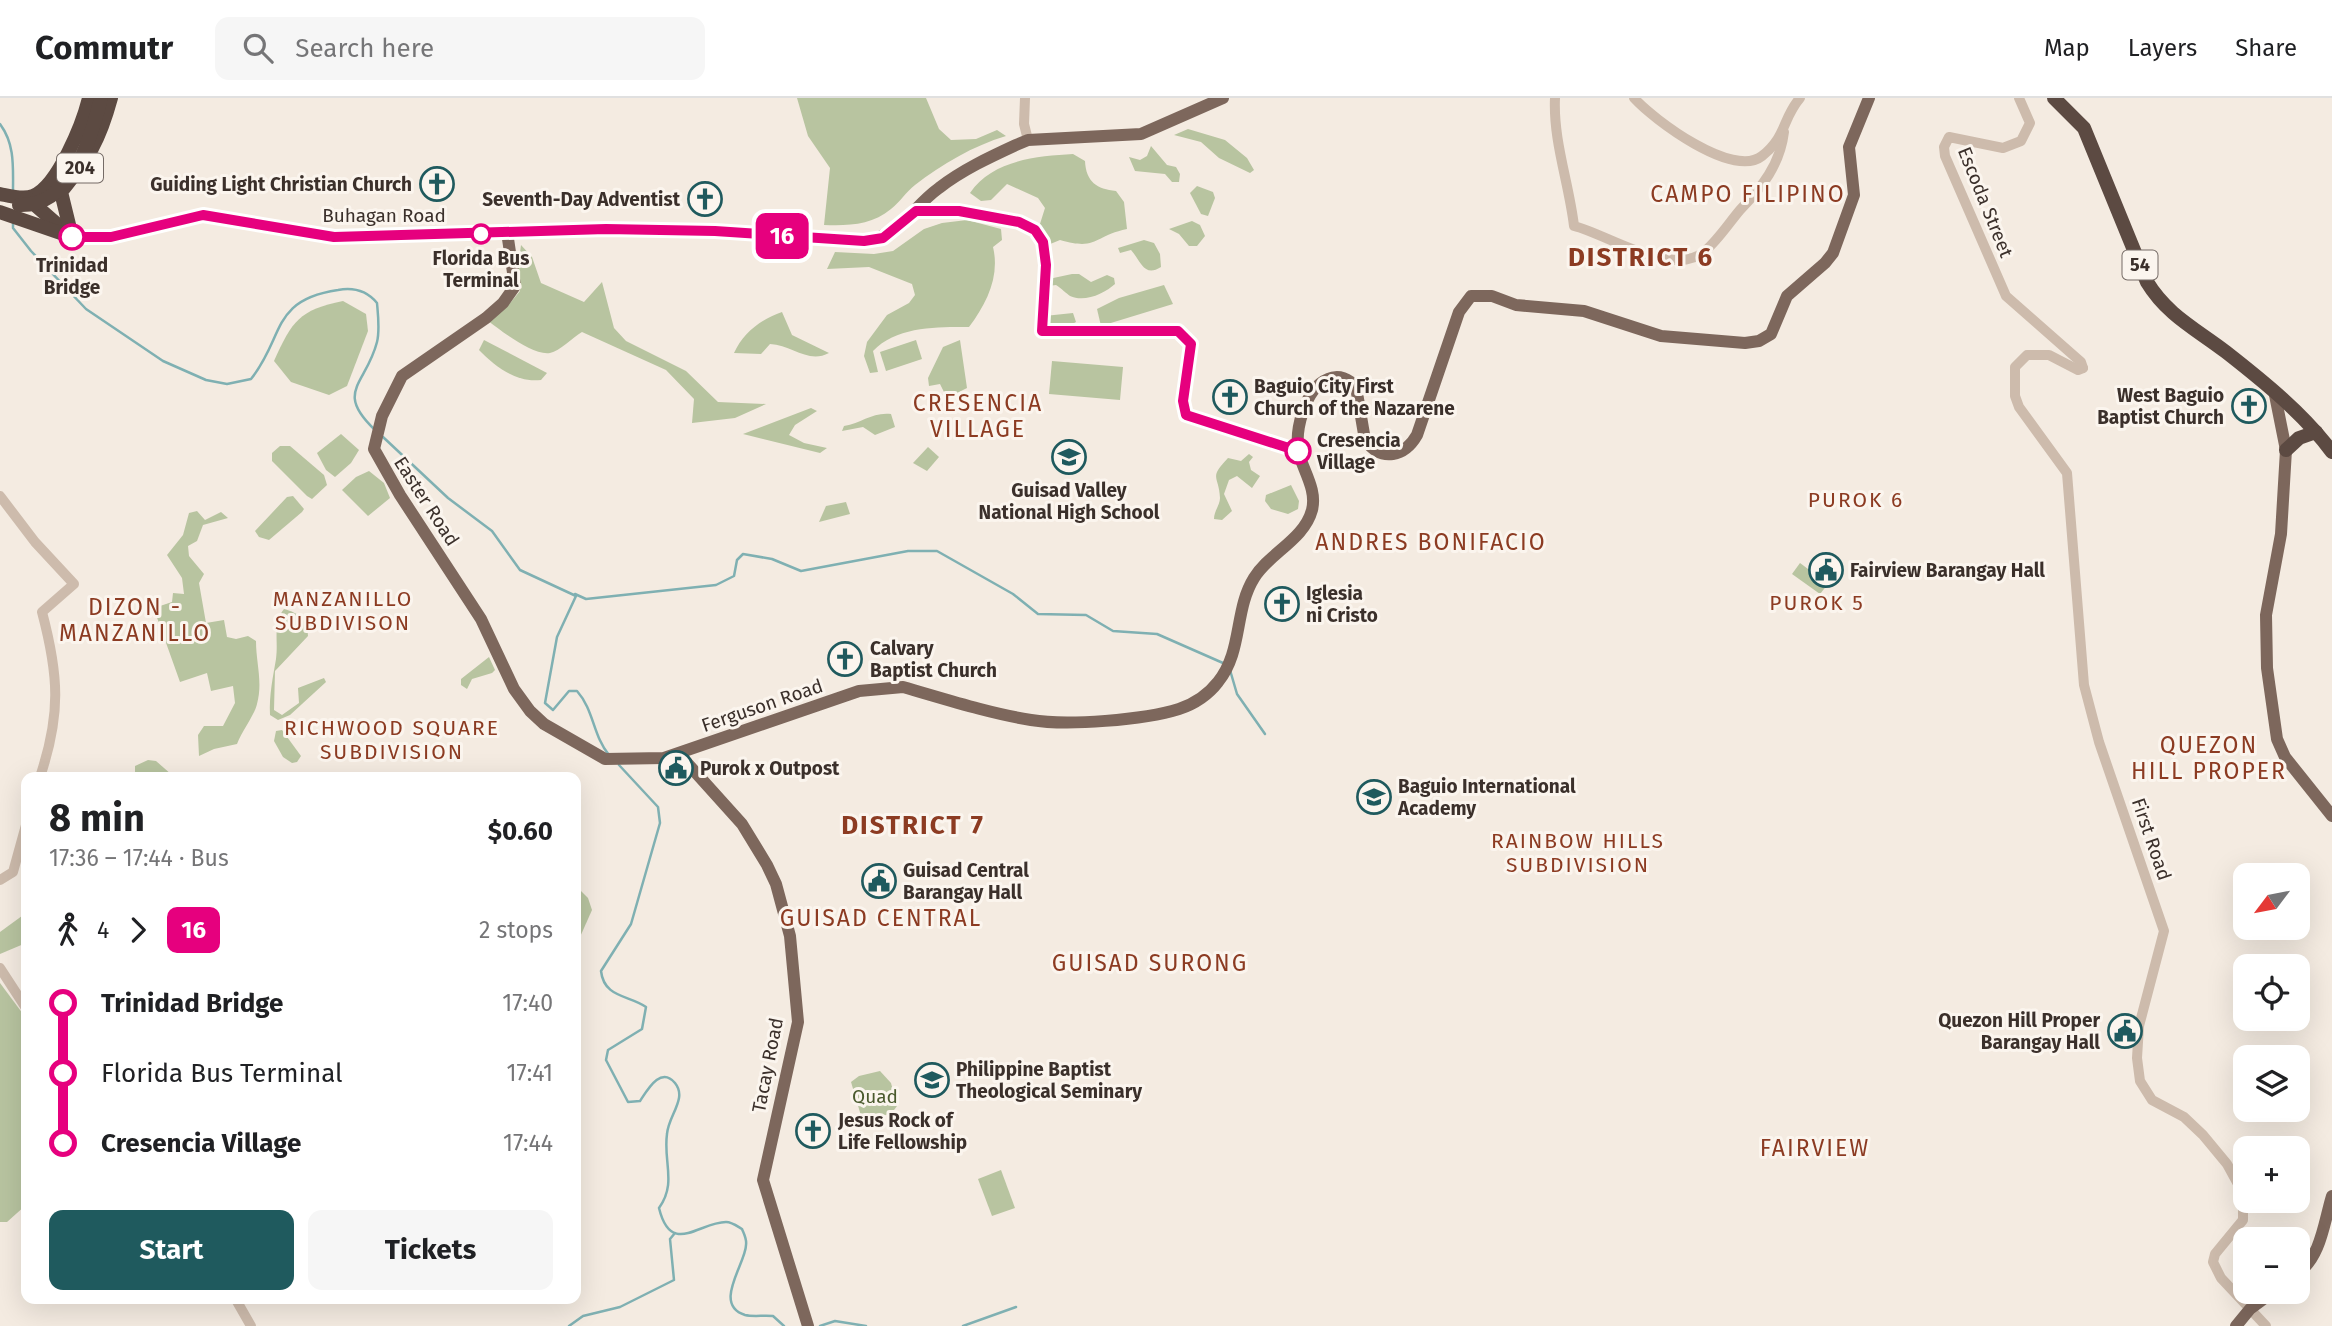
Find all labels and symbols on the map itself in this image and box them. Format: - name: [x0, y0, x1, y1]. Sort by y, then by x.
- street label: Escoda Street: [1953, 144, 2018, 261]
- road number: 204: [57, 154, 103, 182]
- church icon: Guiding Light Christian Church: [418, 165, 456, 203]
- place label: Guiding Light Christian Church: [150, 173, 412, 196]
- church icon: Seventh-Day Adventist: [686, 180, 724, 218]
- district label: CAMPO FILIPINO: [1650, 180, 1846, 208]
- place label: Seventh-Day Adventist: [482, 188, 681, 211]
- street label: Buhagan Road: [322, 204, 446, 227]
- line badge: 16: [750, 213, 814, 259]
- marker: Trinidad Bridge: [59, 224, 85, 250]
- marker: Florida Bus Terminal: [471, 224, 491, 244]
- district label: DISTRICT 6: [1568, 242, 1714, 273]
- place label: Florida Bus Terminal: [433, 247, 529, 292]
- road number: 54: [2122, 250, 2158, 280]
- place label: Trinidad Bridge: [36, 254, 108, 299]
- place label: Baguio City First Church of the Nazarene: [1254, 375, 1455, 420]
- church icon: Baguio City First Church of the Nazarene: [1211, 378, 1249, 416]
- place label: West Baguio Baptist Church: [2097, 384, 2224, 429]
- church icon: West Baguio Baptist Church: [2230, 387, 2268, 425]
- district label: CRESENCIA VILLAGE: [913, 389, 1043, 443]
- place label: Cresencia Village: [1316, 429, 1401, 474]
- school or university icon: Guisad Valley National High School: [1050, 438, 1088, 476]
- marker: Cresencia Village: [1285, 438, 1311, 464]
- street label: Easter Road: [389, 452, 464, 550]
- place label: Guisad Valley National High School: [979, 479, 1160, 524]
- district label: PUROK 6: [1808, 487, 1904, 513]
- district label: ANDRES BONIFACIO: [1315, 528, 1547, 556]
- public building icon: Fairview Barangay Hall: [1807, 551, 1845, 589]
- place label: Fairview Barangay Hall: [1850, 559, 2045, 582]
- place label: Iglesia ni Cristo: [1306, 582, 1378, 627]
- church icon: Iglesia ni Cristo: [1263, 585, 1301, 623]
- district label: MANZANILLO SUBDIVISON: [273, 586, 413, 636]
- district label: PUROK 5: [1769, 590, 1865, 616]
- district label: DIZON - MANZANILLO: [59, 593, 211, 647]
- place label: Calvary Baptist Church: [870, 637, 997, 682]
- church icon: Calvary Baptist Church: [826, 640, 864, 678]
- street label: Ferguson Road: [698, 674, 826, 737]
- district label: RICHWOOD SQUARE SUBDIVISION: [284, 715, 500, 765]
- district label: QUEZON HILL PROPER: [2131, 731, 2287, 785]
- public building icon: Purok x Outpost: [657, 749, 695, 787]
- place label: Purok x Outpost: [700, 757, 840, 780]
- place label: Baguio International Academy: [1397, 775, 1576, 820]
- school or university icon: Baguio International Academy: [1355, 778, 1393, 816]
- street label: First Road: [2127, 795, 2176, 883]
- district label: DISTRICT 7: [841, 810, 985, 841]
- district label: RAINBOW HILLS SUBDIVISION: [1491, 828, 1665, 878]
- place label: Guisad Central Barangay Hall: [903, 859, 1029, 904]
- public building icon: Guisad Central Barangay Hall: [860, 862, 898, 900]
- north arrow: [2233, 863, 2310, 940]
- district label: GUISAD CENTRAL: [780, 904, 982, 932]
- district label: GUISAD SURONG: [1052, 949, 1248, 977]
- place label: Quezon Hill Proper Barangay Hall: [1938, 1009, 2100, 1054]
- public building icon: Quezon Hill Proper Barangay Hall: [2106, 1012, 2144, 1050]
- street label: Tacay Road: [747, 1016, 788, 1115]
- place label: Philippine Baptist Theological Seminary: [956, 1058, 1142, 1103]
- school or university icon: Philippine Baptist Theological Seminary: [913, 1061, 951, 1099]
- park label: Quad: [852, 1085, 898, 1108]
- place label: Jesus Rock of Life Fellowship: [837, 1109, 967, 1154]
- church icon: Jesus Rock of Life Fellowship: [794, 1112, 832, 1150]
- district label: FAIRVIEW: [1760, 1134, 1870, 1162]

